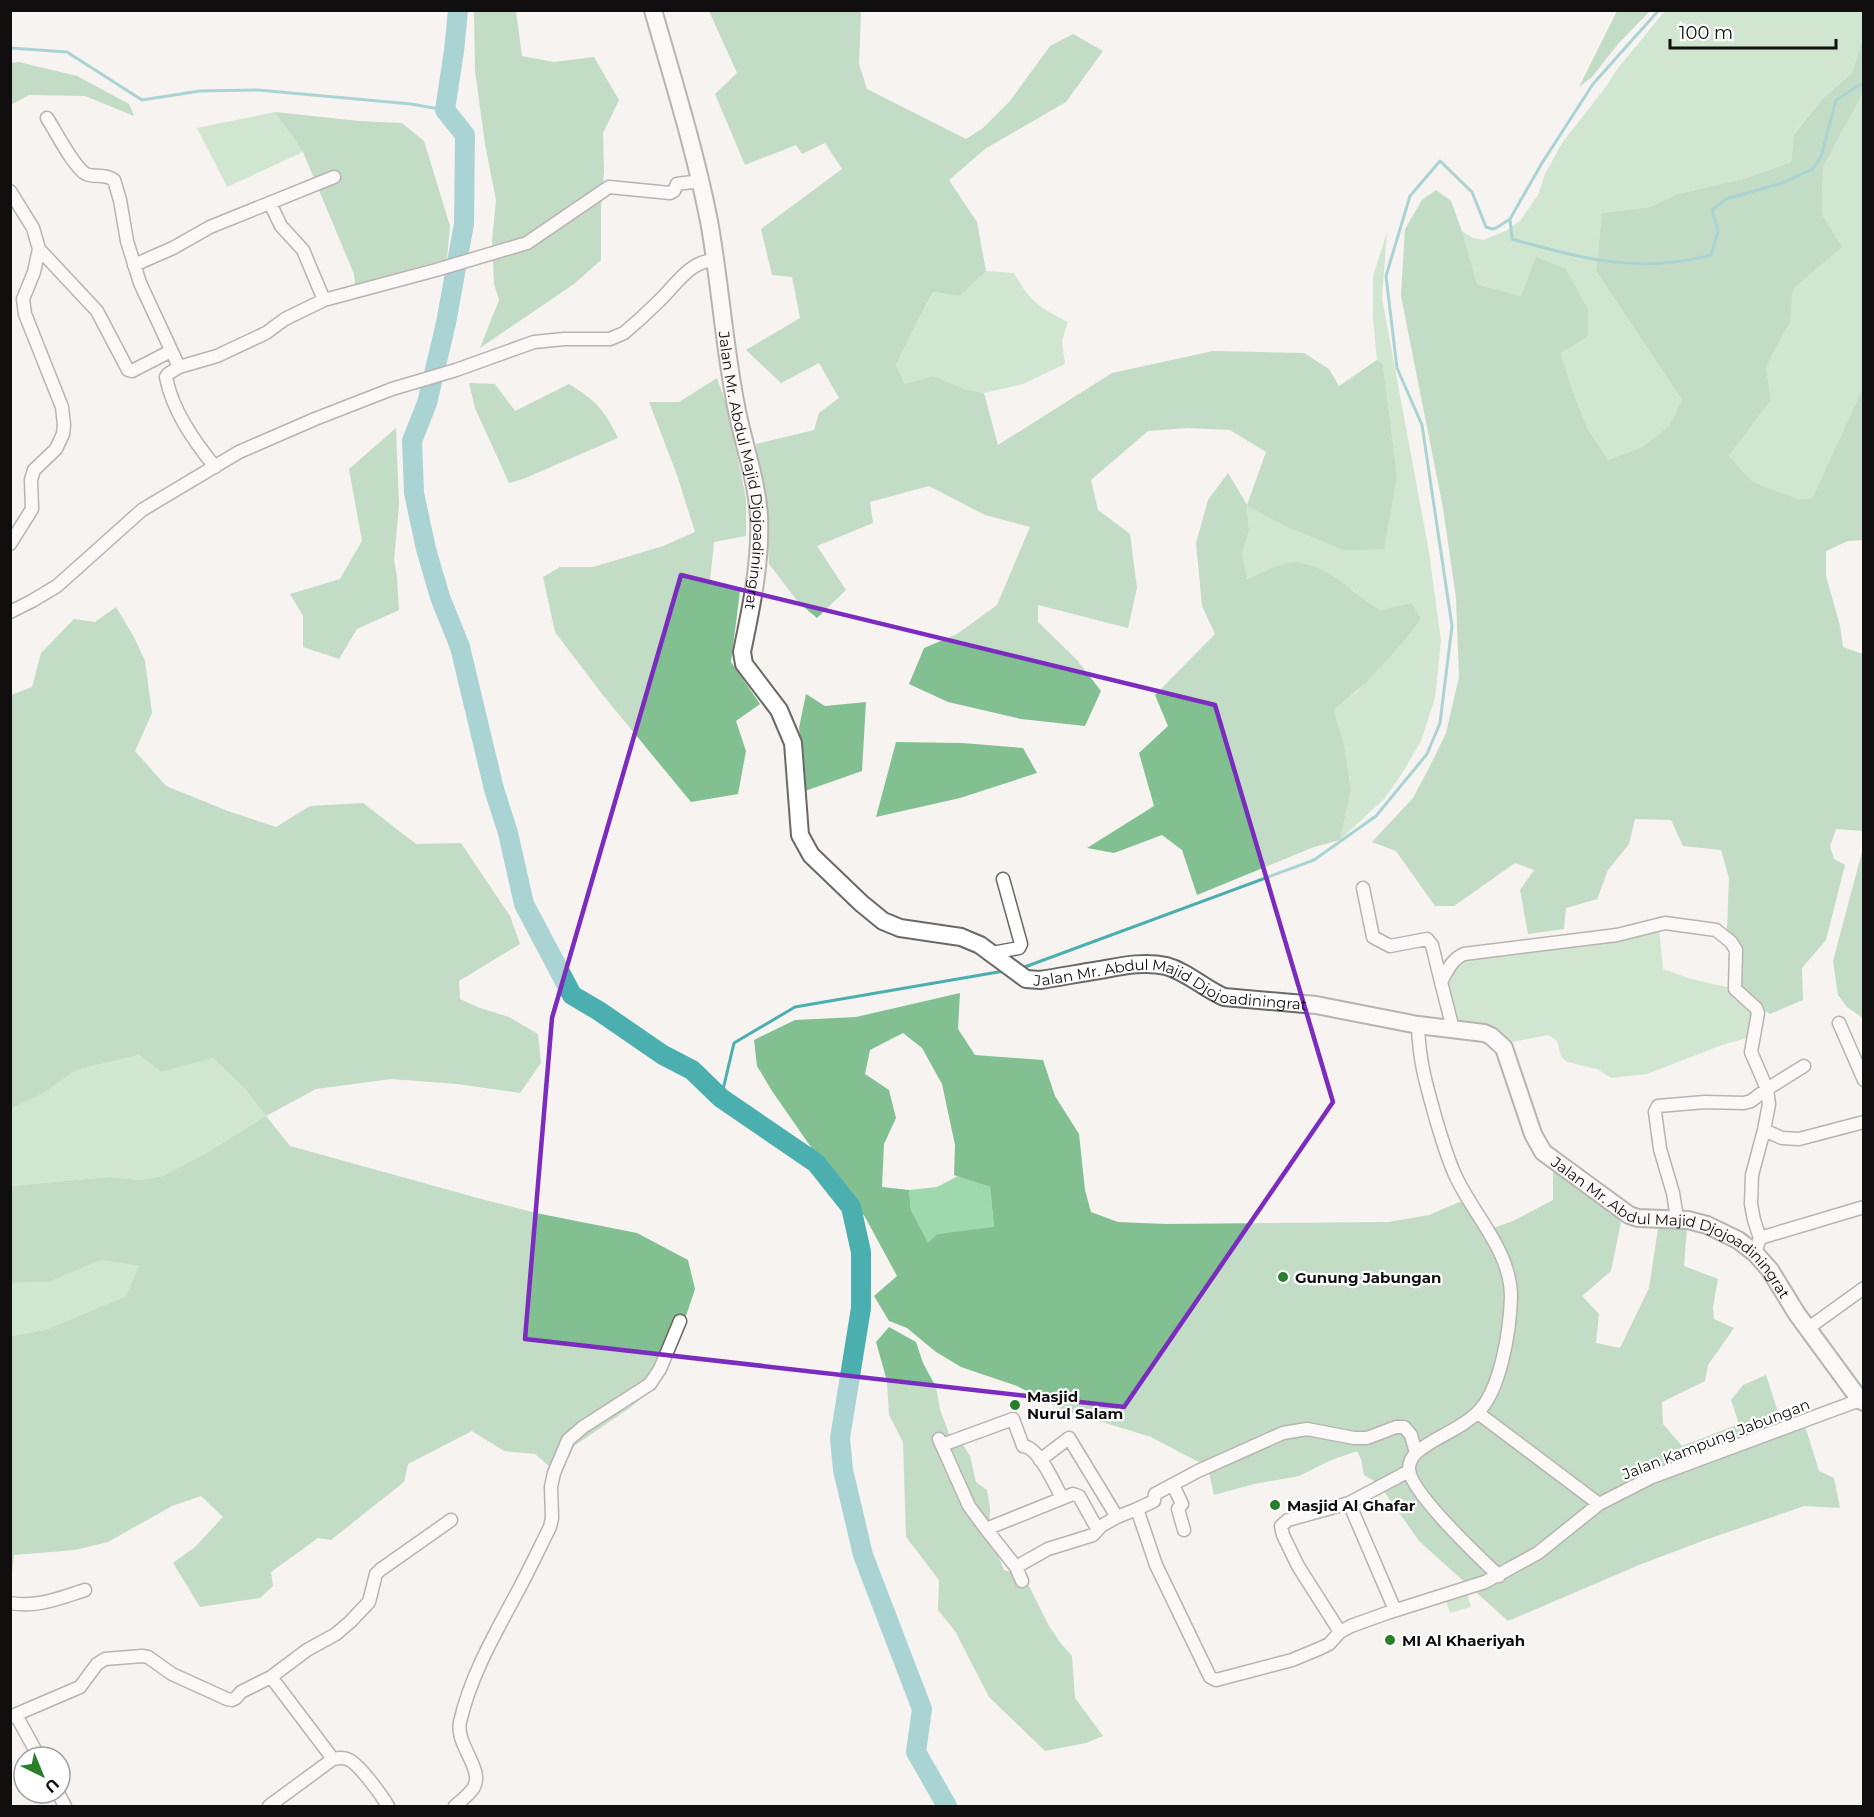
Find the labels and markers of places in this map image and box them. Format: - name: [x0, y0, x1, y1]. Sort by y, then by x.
- place label: Gunung Jabungan: [1295, 1268, 1441, 1287]
- marker: Gunung Jabungan: [1276, 1270, 1290, 1284]
- place label: Masjid Nurul Salam: [1027, 1387, 1123, 1423]
- marker: Masjid Nurul Salam: [1008, 1398, 1022, 1412]
- place label: Masjid Al Ghafar: [1287, 1496, 1416, 1515]
- marker: Masjid Al Ghafar: [1268, 1498, 1282, 1512]
- place label: MI Al Khaeriyah: [1402, 1631, 1525, 1650]
- marker: MI Al Khaeriyah: [1383, 1633, 1397, 1647]

